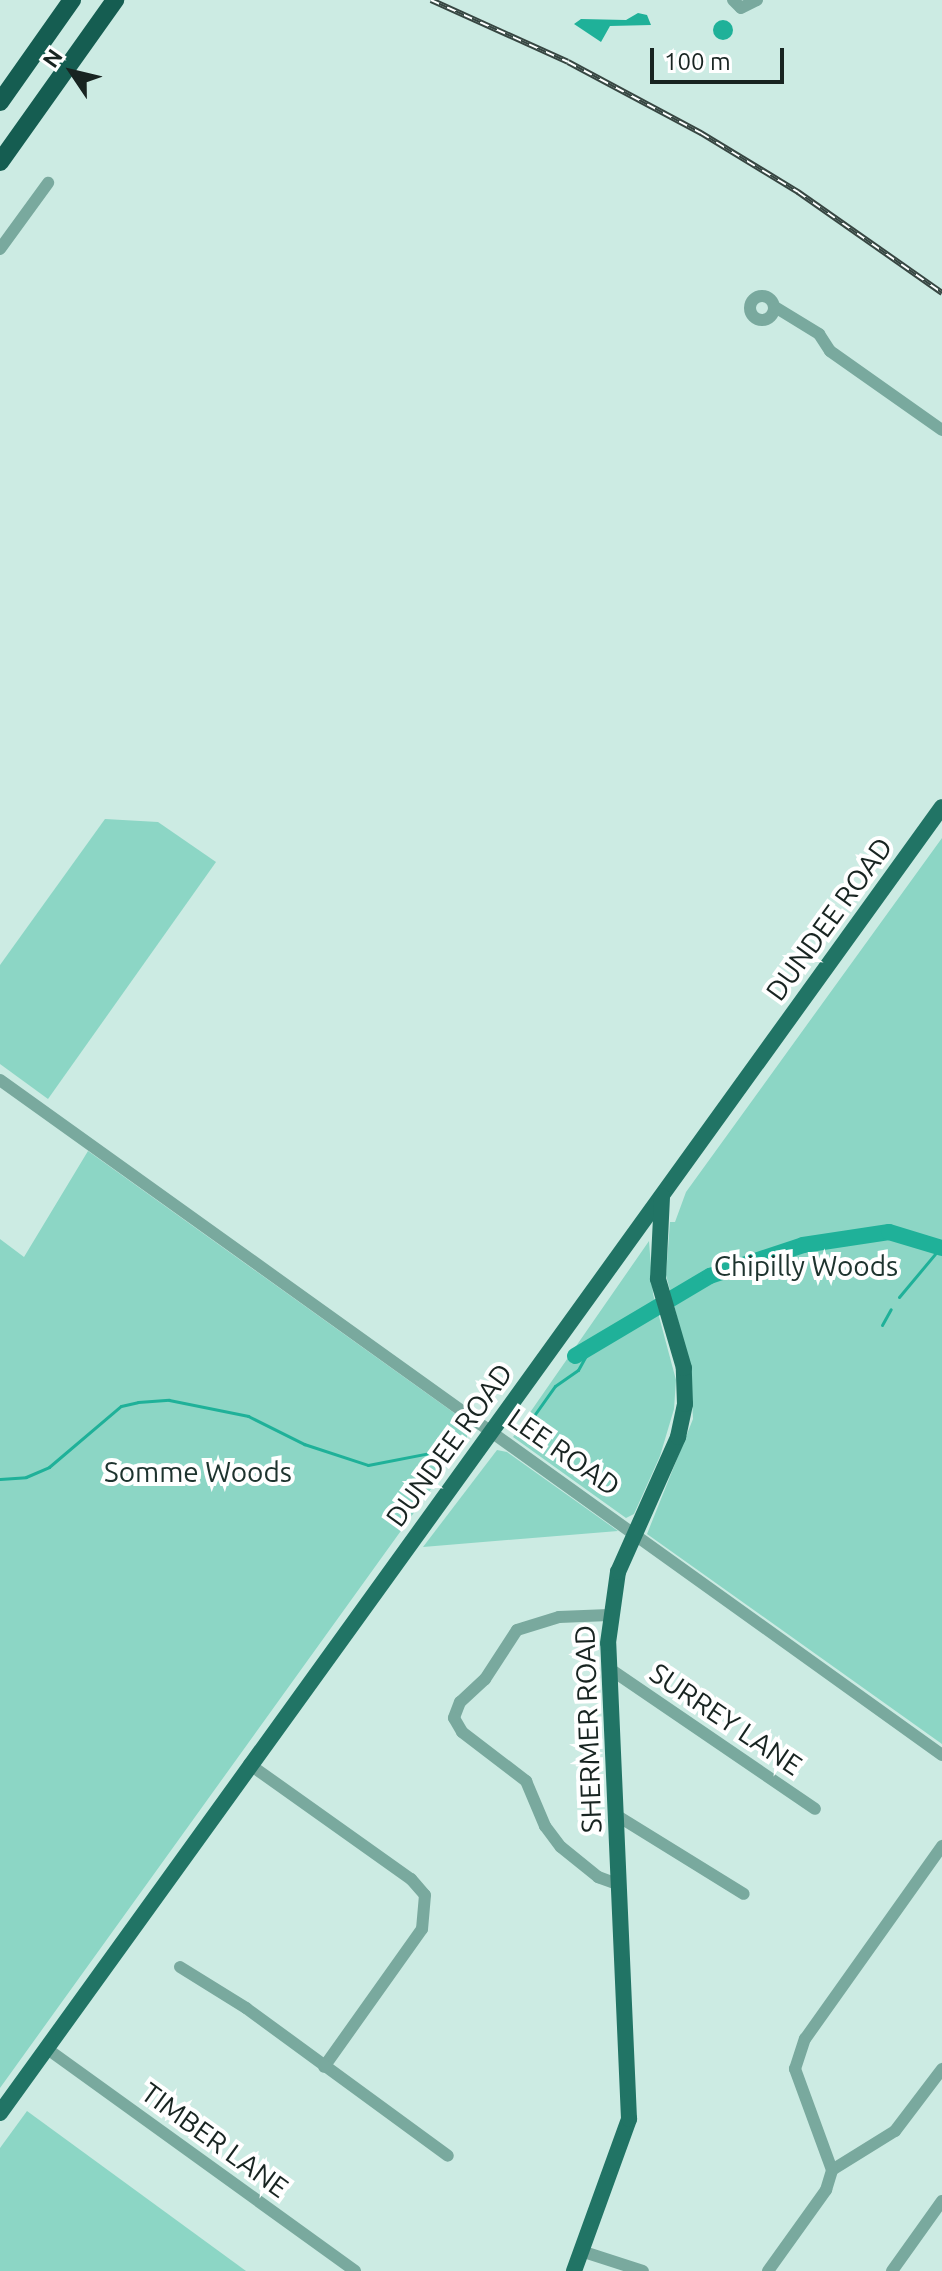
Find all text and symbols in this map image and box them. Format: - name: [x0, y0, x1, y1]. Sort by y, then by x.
- north arrow: [32, 32, 112, 112]
- scale bar: [654, 32, 788, 82]
- text: N: [37, 44, 67, 72]
- text: 100 m: [664, 48, 731, 75]
- street label: DUNDEE ROAD: [759, 831, 899, 1007]
- park label: Chipilly Woods: [714, 1249, 898, 1283]
- street label: DUNDEE ROAD: [379, 1357, 519, 1533]
- street label: LEE ROAD: [502, 1401, 626, 1503]
- park label: Somme Woods: [104, 1455, 292, 1489]
- street label: SHERMER ROAD: [568, 1624, 608, 1834]
- street label: SURREY LANE: [644, 1656, 808, 1782]
- street label: TIMBER LANE: [135, 2075, 295, 2205]

